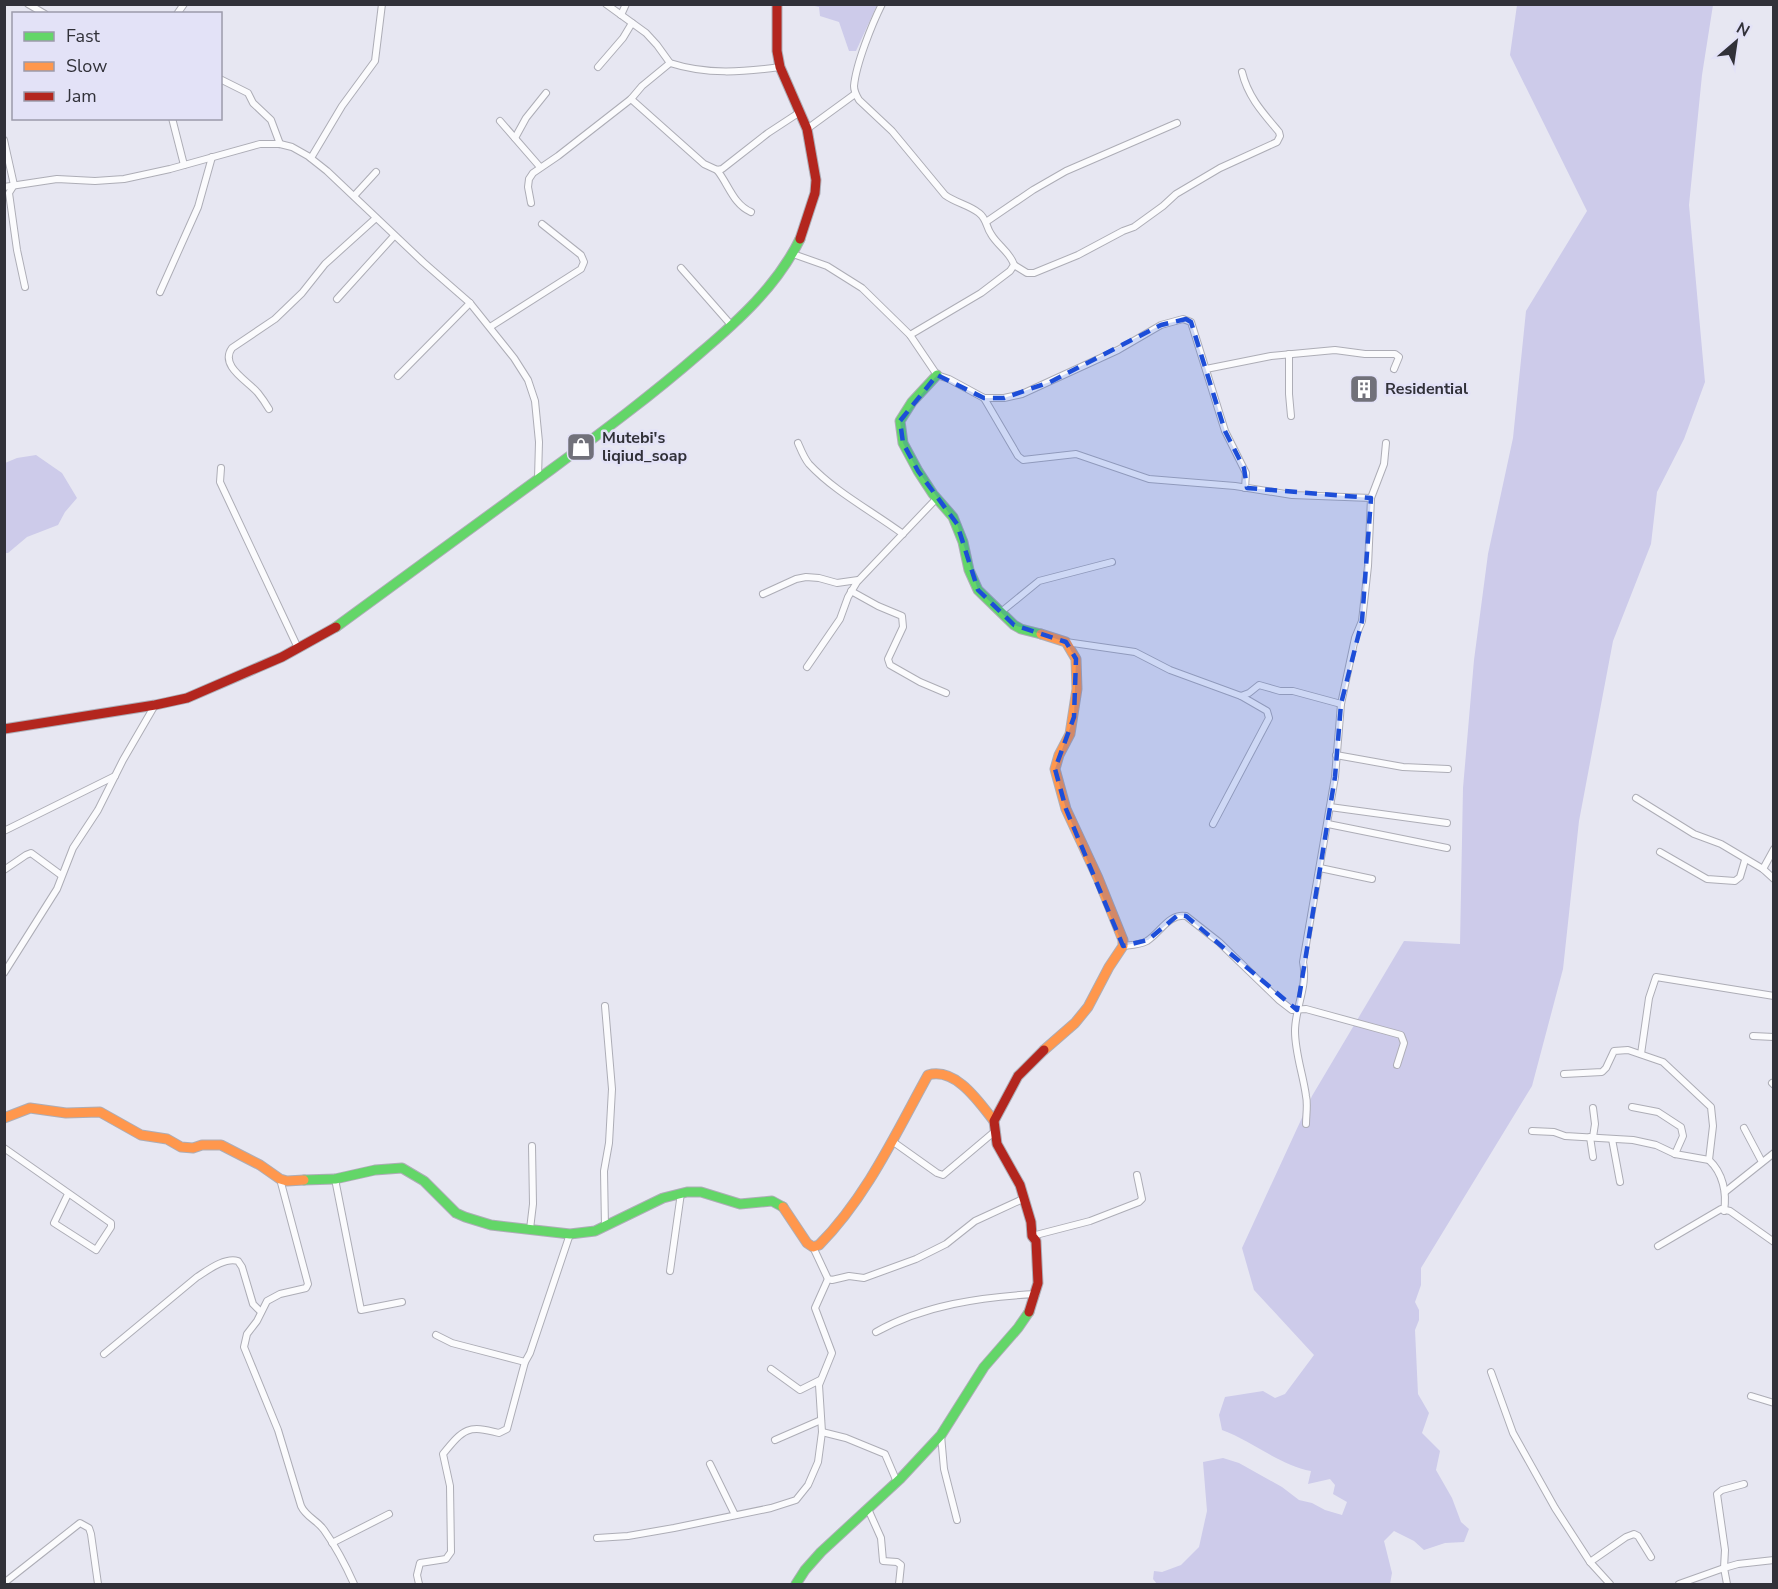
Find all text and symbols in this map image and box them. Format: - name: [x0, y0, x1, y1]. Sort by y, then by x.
- legend: [12, 12, 222, 120]
- north arrow: [1706, 12, 1766, 72]
- text: N: [1732, 17, 1753, 42]
- text: Fast: [66, 24, 101, 48]
- text: Slow: [66, 54, 107, 78]
- text: Jam: [65, 84, 97, 108]
- building icon: Residential: [1348, 373, 1380, 405]
- place label: Residential: [1385, 378, 1468, 400]
- place label: Mutebi's liqiud_soap: [602, 427, 687, 467]
- shop icon: Mutebi's liqiud_soap: [565, 431, 597, 463]

